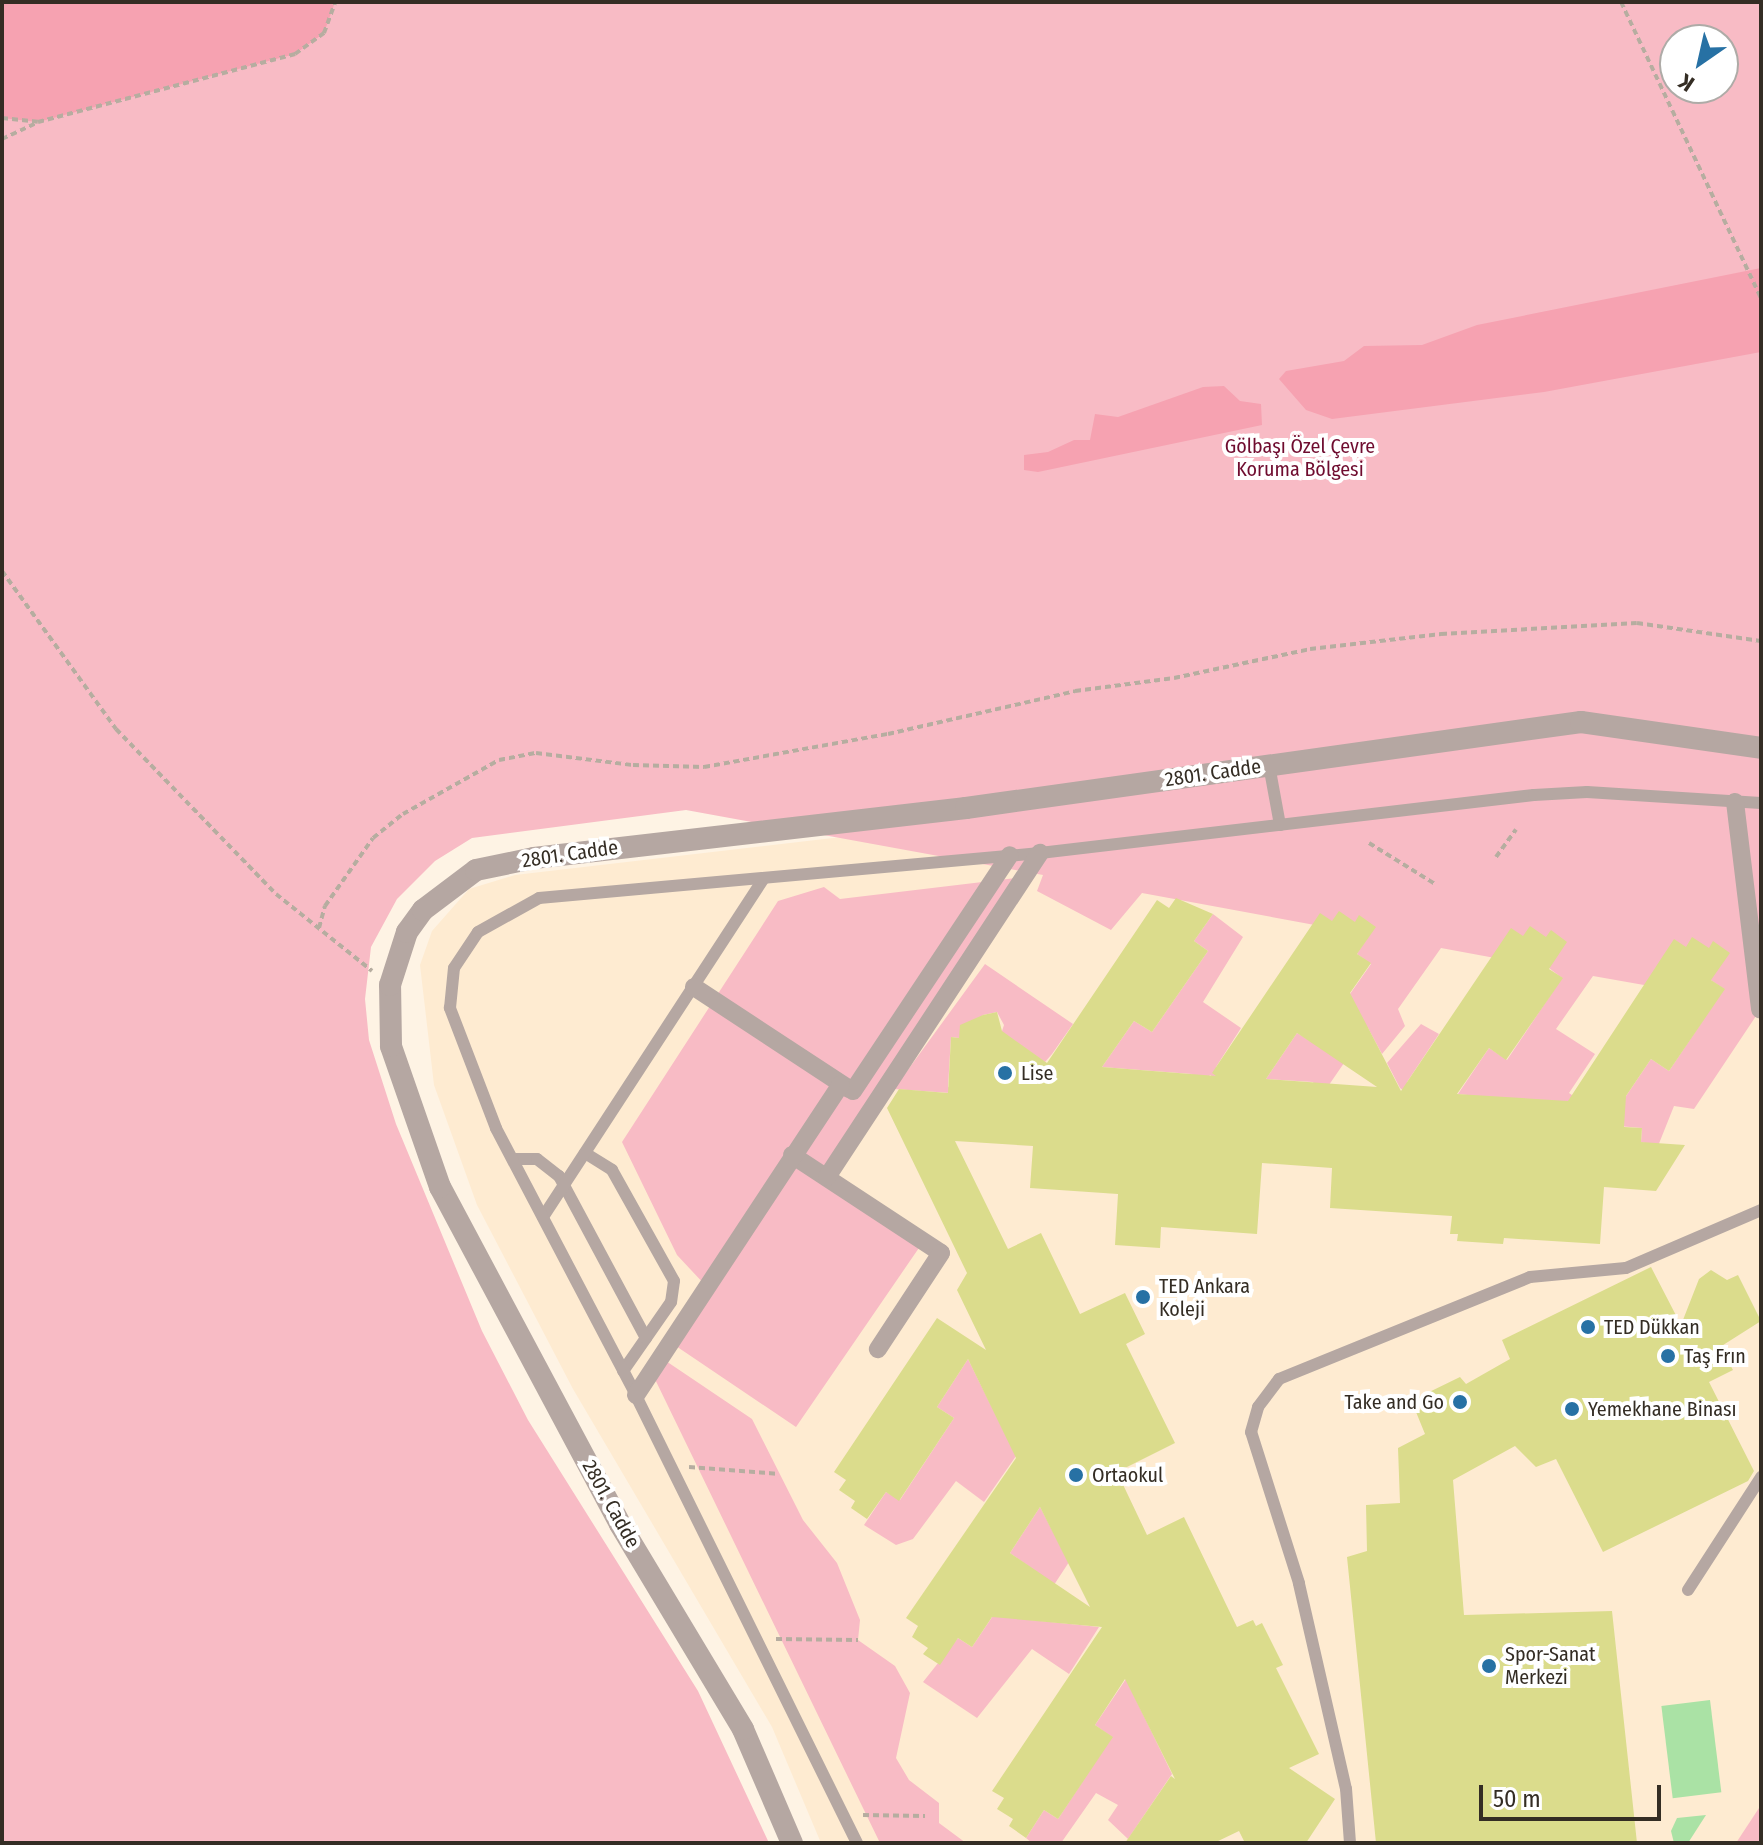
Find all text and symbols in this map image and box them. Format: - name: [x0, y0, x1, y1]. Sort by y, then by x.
- north arrow: [1659, 24, 1739, 104]
- text: K: [1674, 68, 1699, 97]
- park label: Gölbaşı Özel Çevre Koruma Bölgesi: [1225, 435, 1375, 482]
- street label: 2801. Cadde: [1164, 754, 1262, 792]
- street label: 2801. Cadde: [521, 835, 619, 873]
- place label: Lise: [1021, 1061, 1053, 1085]
- marker: Lise: [996, 1064, 1014, 1082]
- place label: TED Ankara Koleji: [1159, 1274, 1250, 1321]
- marker: TED Ankara Koleji: [1134, 1288, 1152, 1306]
- place label: TED Dükkan: [1604, 1315, 1700, 1339]
- marker: TED Dükkan: [1579, 1318, 1597, 1336]
- place label: Taş Frın: [1684, 1344, 1746, 1368]
- marker: Taş Frın: [1659, 1347, 1677, 1365]
- place label: Take and Go: [1344, 1390, 1444, 1414]
- marker: Take and Go: [1451, 1393, 1469, 1411]
- place label: Yemekhane Binası: [1588, 1397, 1736, 1421]
- marker: Yemekhane Binası: [1563, 1400, 1581, 1418]
- street label: 2801. Cadde: [577, 1456, 645, 1552]
- place label: Ortaokul: [1092, 1463, 1163, 1487]
- marker: Ortaokul: [1067, 1466, 1085, 1484]
- place label: Spor-Sanat Merkezi: [1505, 1642, 1596, 1689]
- marker: Spor-Sanat Merkezi: [1480, 1657, 1498, 1675]
- scale bar: [1483, 1769, 1665, 1819]
- text: 50 m: [1493, 1785, 1541, 1813]

